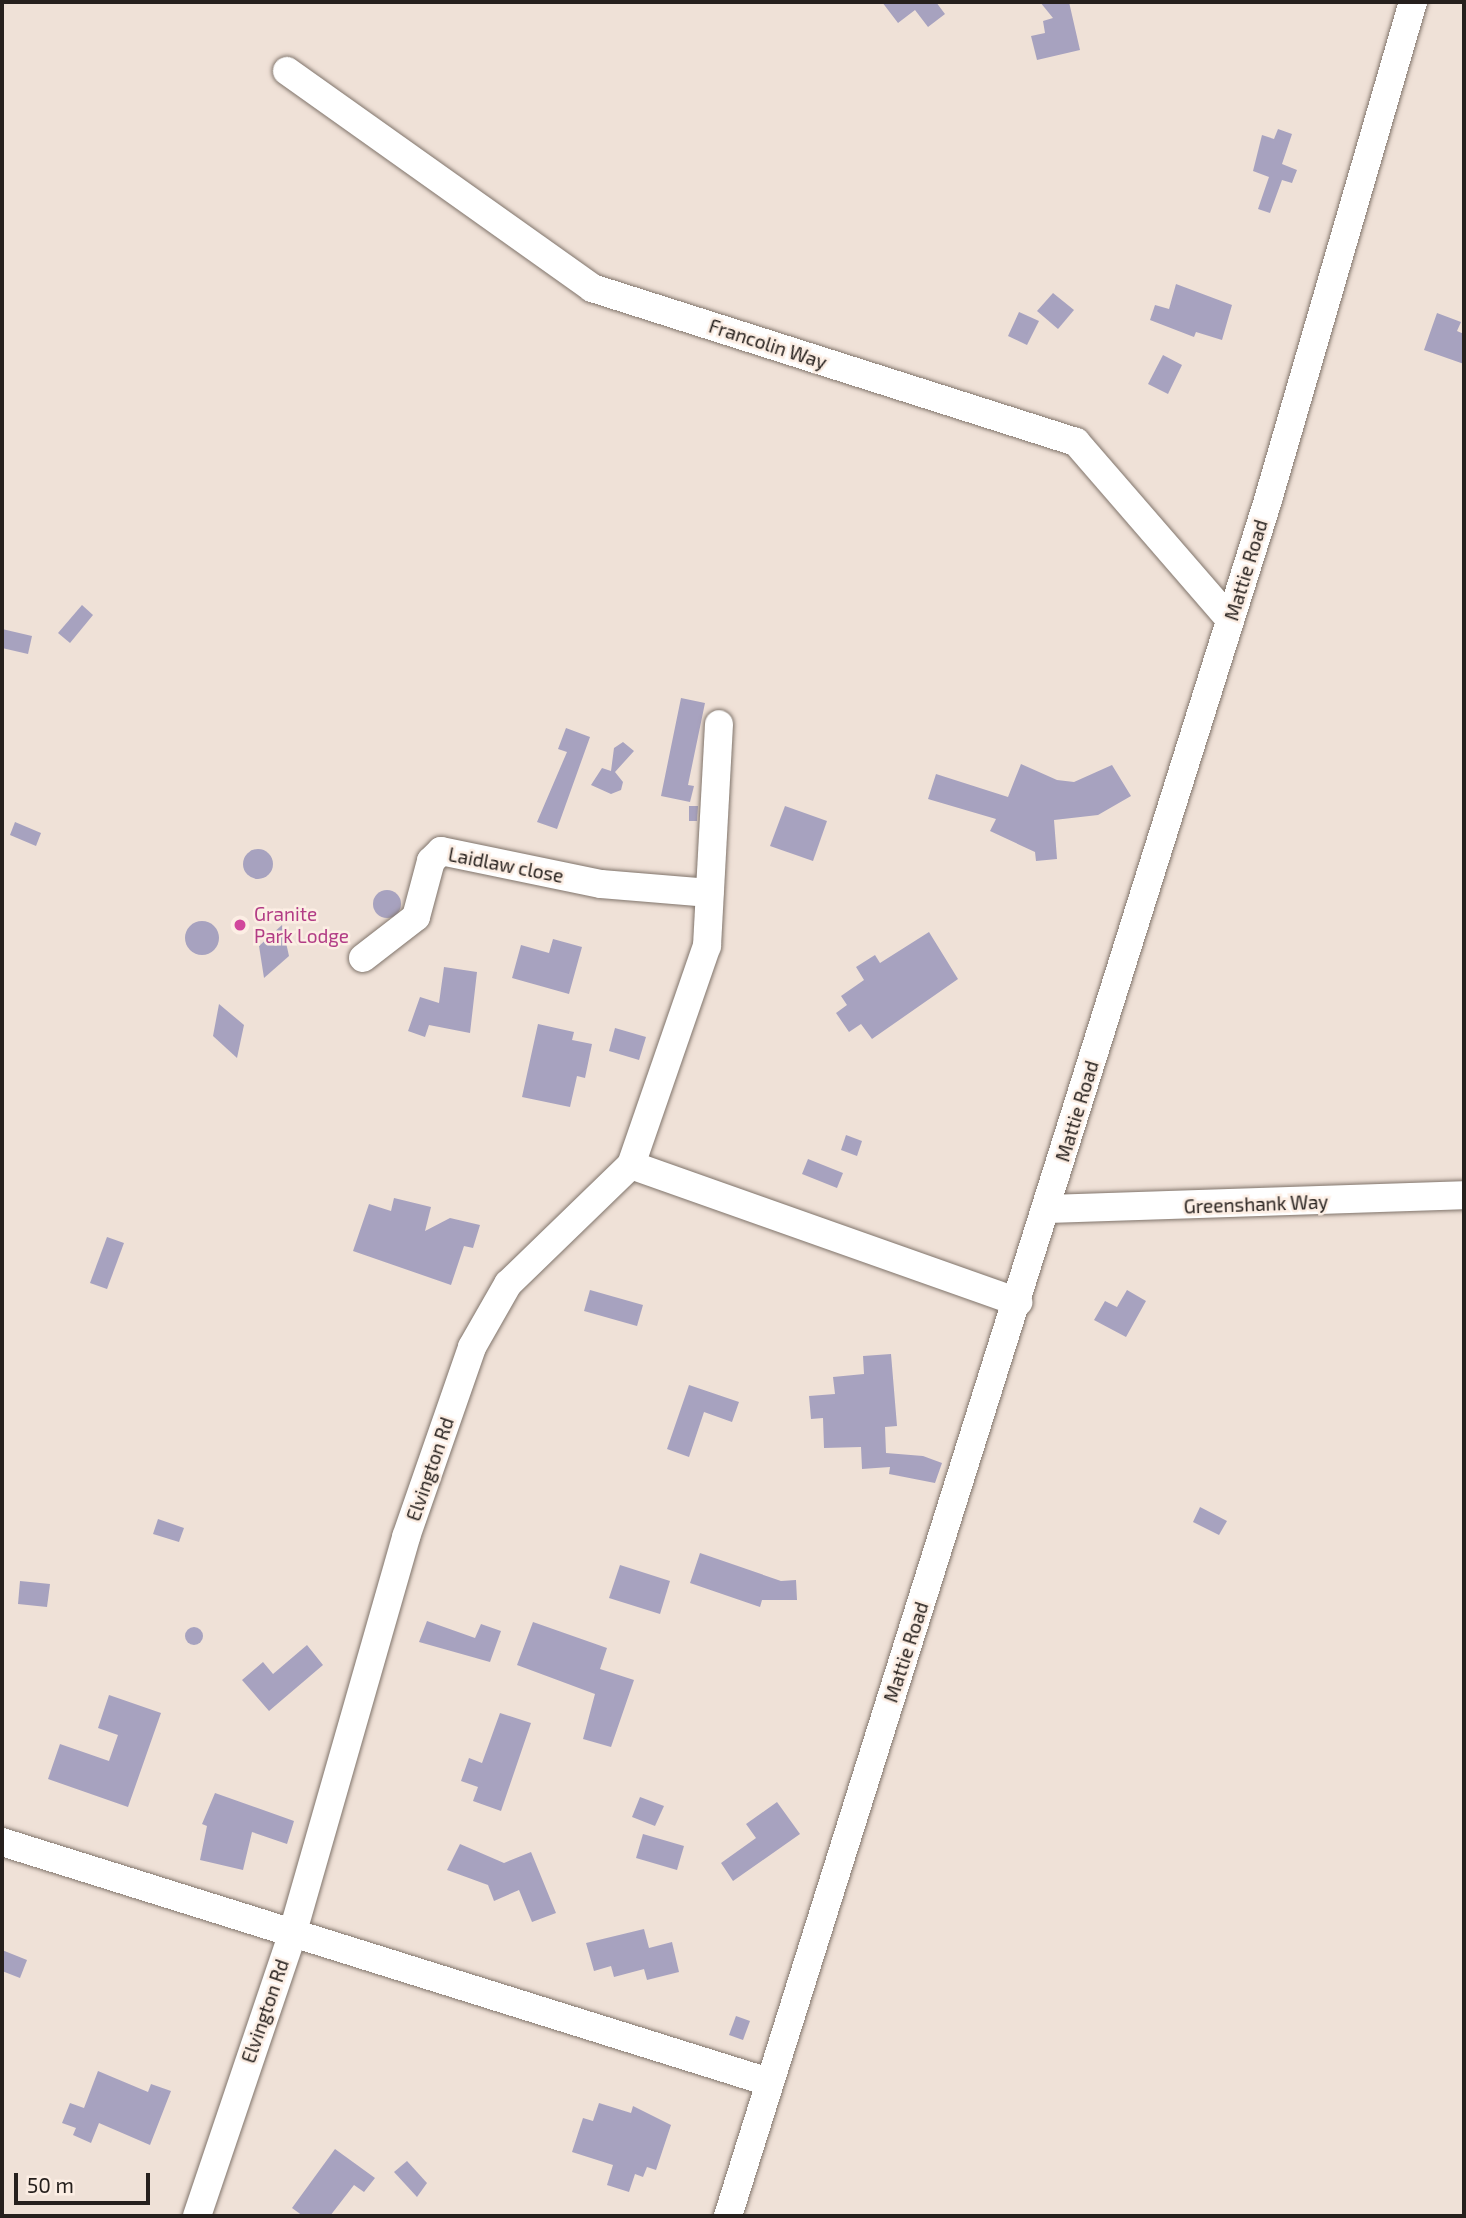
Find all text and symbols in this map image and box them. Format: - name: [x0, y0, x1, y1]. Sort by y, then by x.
- street label: Francolin Way: [706, 314, 830, 374]
- street label: Mattie Road: [1220, 517, 1272, 623]
- street label: Laidlaw close: [446, 843, 566, 887]
- place label: Granite Park Lodge: [254, 903, 349, 947]
- marker: Granite Park Lodge: [232, 917, 248, 933]
- street label: Mattie Road: [1051, 1058, 1103, 1164]
- street label: Greenshank Way: [1183, 1190, 1329, 1218]
- street label: Elvington Rd: [402, 1414, 458, 1524]
- street label: Mattie Road: [879, 1599, 933, 1705]
- street label: Elvington Rd: [237, 1956, 293, 2066]
- scale bar: [18, 2158, 154, 2202]
- text: 50 m: [27, 2172, 74, 2197]

